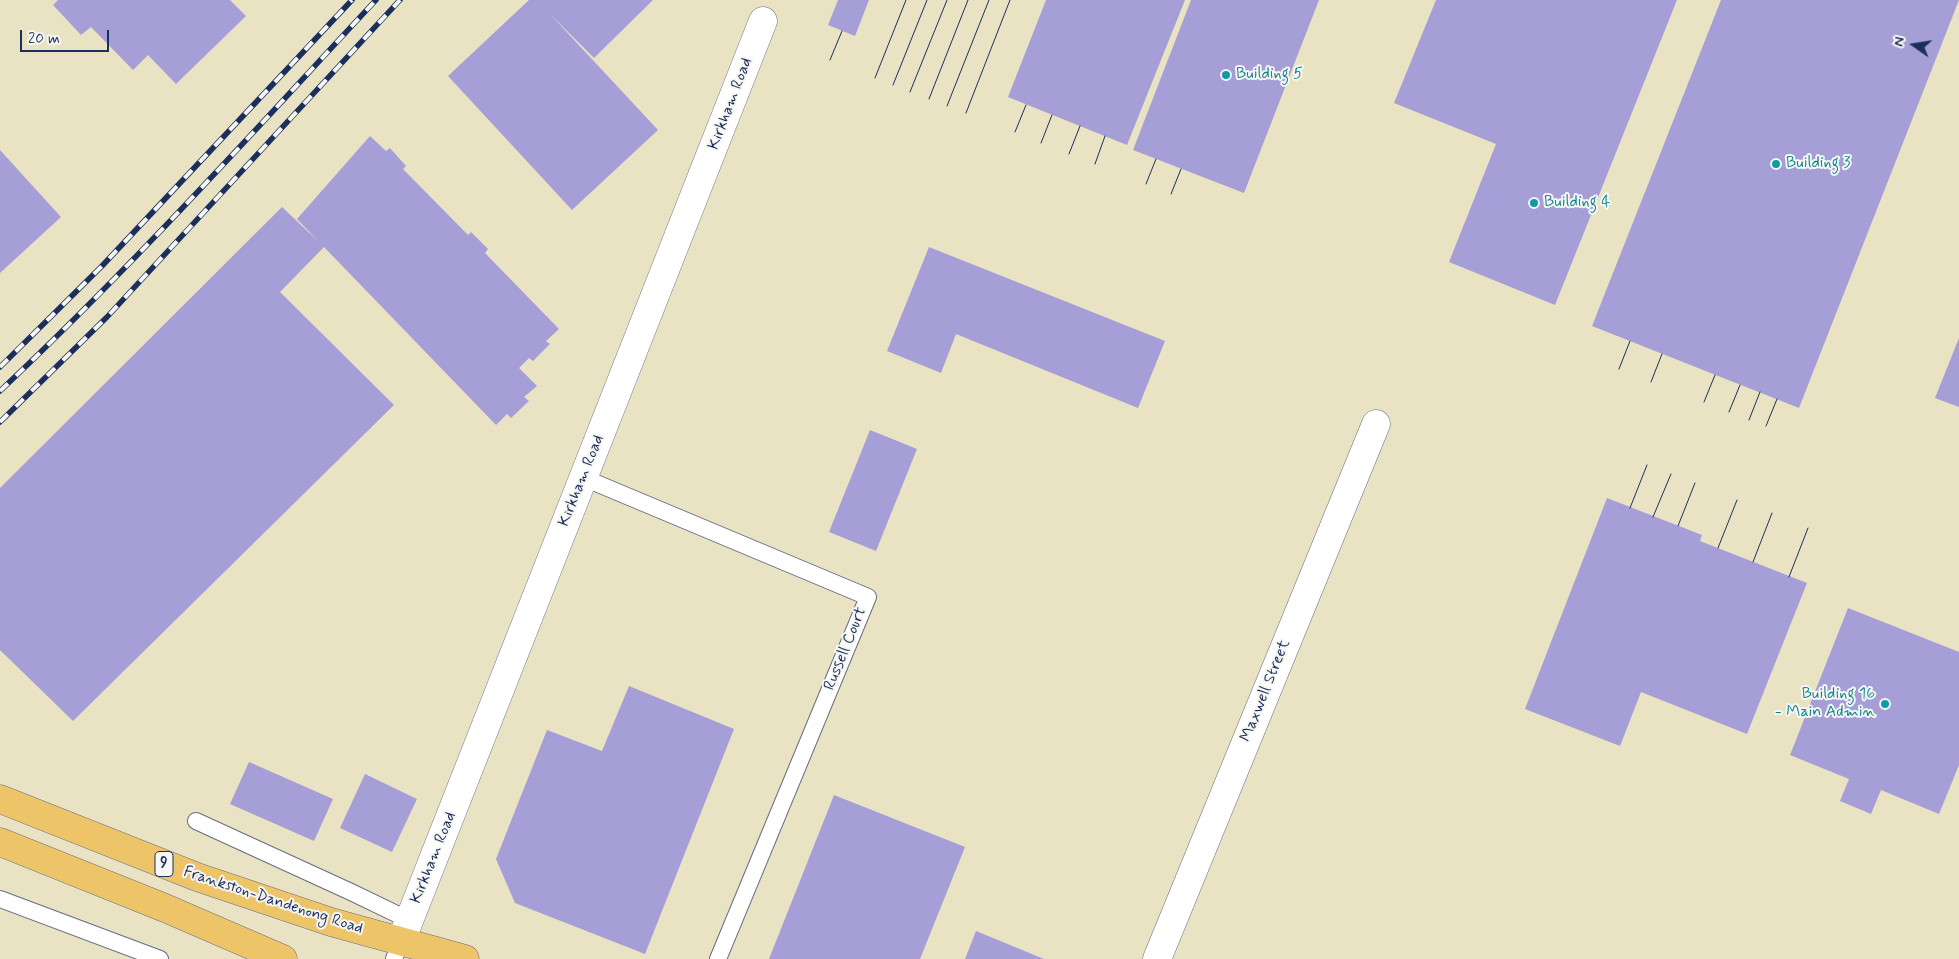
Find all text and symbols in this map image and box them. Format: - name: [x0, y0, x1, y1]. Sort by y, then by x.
- scale bar: [22, 20, 111, 52]
- north arrow: [1889, 20, 1939, 70]
- text: 20 m: [28, 29, 60, 49]
- text: N: [1890, 35, 1909, 48]
- street label: Kirkham Road: [705, 55, 757, 153]
- place label: Building 5: [1236, 65, 1303, 85]
- marker: Building 5: [1220, 69, 1232, 81]
- place label: Building 3: [1786, 154, 1851, 174]
- marker: Building 3: [1770, 158, 1782, 170]
- place label: Building 4: [1544, 193, 1611, 213]
- marker: Building 4: [1528, 197, 1540, 209]
- street label: Kirkham Road: [555, 433, 609, 529]
- street label: Russell Court: [821, 605, 871, 693]
- street label: Maxwell Street: [1237, 637, 1295, 745]
- place label: Building 16 - Main Admin: [1775, 685, 1875, 723]
- marker: Building 16 - Main Admin: [1879, 698, 1891, 710]
- street label: Kirkham Road: [407, 810, 461, 906]
- road number: 9: [155, 852, 173, 876]
- street label: Frankston-Dandenong Road: [181, 863, 365, 939]

